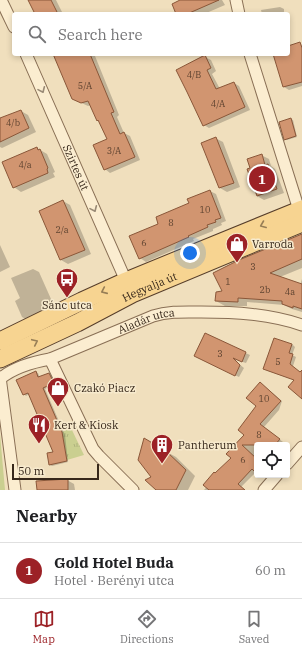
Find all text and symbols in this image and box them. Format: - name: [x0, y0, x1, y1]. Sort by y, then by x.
- search box: [12, 12, 290, 56]
- icon: search: [26, 23, 48, 45]
- text: Search here: [58, 25, 143, 44]
- house number: 4/B: [187, 69, 201, 80]
- house number: 5/A: [78, 80, 93, 91]
- one-way arrow: [37, 86, 45, 93]
- house number: 4/A: [211, 98, 226, 109]
- house number: 4/b: [6, 117, 20, 128]
- street label: Szirtes út: [60, 142, 92, 193]
- house number: 3/A: [107, 145, 122, 156]
- house number: 4/a: [18, 159, 32, 170]
- pin: 1: [249, 164, 275, 194]
- one-way arrow: [89, 204, 97, 212]
- house number: 10: [200, 204, 210, 215]
- house number: 8: [168, 217, 174, 228]
- one-way arrow: [259, 220, 267, 228]
- house number: 2/a: [55, 224, 69, 235]
- shop icon: Varroda: [224, 231, 250, 264]
- house number: 6: [141, 237, 147, 248]
- place label: Varroda: [252, 237, 293, 251]
- your location: [180, 243, 200, 263]
- house number: 3: [250, 261, 256, 272]
- bus stop icon: Sánc utca: [54, 266, 80, 299]
- street label: Hegyalja út: [120, 269, 179, 305]
- house number: 1: [225, 276, 231, 287]
- house number: 2b: [260, 284, 270, 295]
- one-way arrow: [101, 286, 108, 294]
- house number: 4a: [285, 286, 295, 297]
- place label: Sánc utca: [42, 298, 92, 312]
- street label: Aladár utca: [116, 305, 175, 337]
- one-way arrow: [31, 339, 39, 347]
- house number: 3: [217, 348, 223, 359]
- house number: 5: [275, 356, 281, 367]
- shop icon: Czakó Piacz: [45, 375, 71, 408]
- place label: Czakó Piacz: [74, 381, 136, 395]
- house number: 10: [259, 393, 269, 404]
- restaurant icon: Kert & Kiosk: [26, 412, 52, 445]
- place label: Kert & Kiosk: [54, 418, 119, 432]
- house number: 8: [256, 429, 262, 440]
- building icon: Pantherum: [149, 432, 175, 465]
- place label: Pantherum: [178, 438, 237, 452]
- map controls: [254, 442, 290, 478]
- button: locate: [254, 442, 290, 478]
- house number: 6: [240, 454, 246, 465]
- scale bar: [12, 462, 99, 481]
- text: 50 m: [18, 464, 44, 478]
- text: Nearby: [16, 505, 77, 527]
- text: Gold Hotel Buda: [54, 553, 174, 572]
- text: 1: [25, 562, 33, 579]
- text: 60 m: [255, 562, 286, 579]
- text: Hotel · Berényi utca: [54, 572, 174, 589]
- tab: Map: [33, 608, 55, 646]
- tab: Directions: [120, 608, 174, 646]
- tab: Saved: [239, 608, 269, 646]

